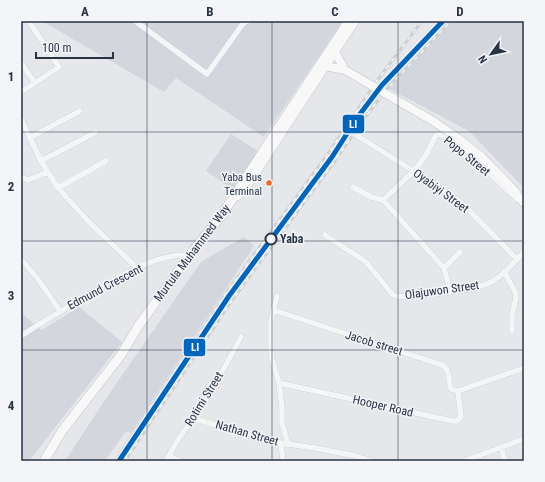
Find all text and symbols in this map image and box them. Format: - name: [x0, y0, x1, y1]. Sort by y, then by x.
- text: A: [81, 4, 89, 19]
- text: B: [206, 4, 214, 19]
- text: C: [331, 4, 339, 19]
- text: D: [456, 4, 464, 19]
- scale bar: [36, 34, 113, 60]
- north arrow: [471, 34, 511, 74]
- text: 100 m: [42, 41, 72, 55]
- text: N: [476, 53, 490, 66]
- text: 1: [8, 69, 14, 84]
- line badge: LI: [342, 114, 365, 134]
- text: LI: [349, 118, 357, 131]
- street label: Popo Street: [441, 133, 493, 179]
- street label: Oyabiyi Street: [411, 166, 472, 216]
- place label: Yaba Bus Terminal: [222, 171, 262, 198]
- marker: Yaba Bus Terminal: [264, 178, 274, 188]
- text: 2: [8, 179, 15, 194]
- street label: Murtula Muhammed Way: [151, 202, 233, 304]
- marker: Yaba: [264, 232, 278, 246]
- place label: Yaba: [280, 232, 304, 246]
- street label: Edmund Crescent: [65, 261, 145, 313]
- street label: Olajuwon Street: [404, 278, 480, 302]
- text: 3: [8, 288, 14, 303]
- street label: Jacob street: [344, 328, 405, 358]
- line badge: LI: [183, 338, 206, 357]
- text: LI: [191, 341, 199, 354]
- street label: Rotimi Street: [182, 369, 226, 429]
- street label: Hooper Road: [351, 392, 415, 420]
- text: 4: [8, 398, 15, 413]
- street label: Nathan Street: [214, 417, 281, 449]

